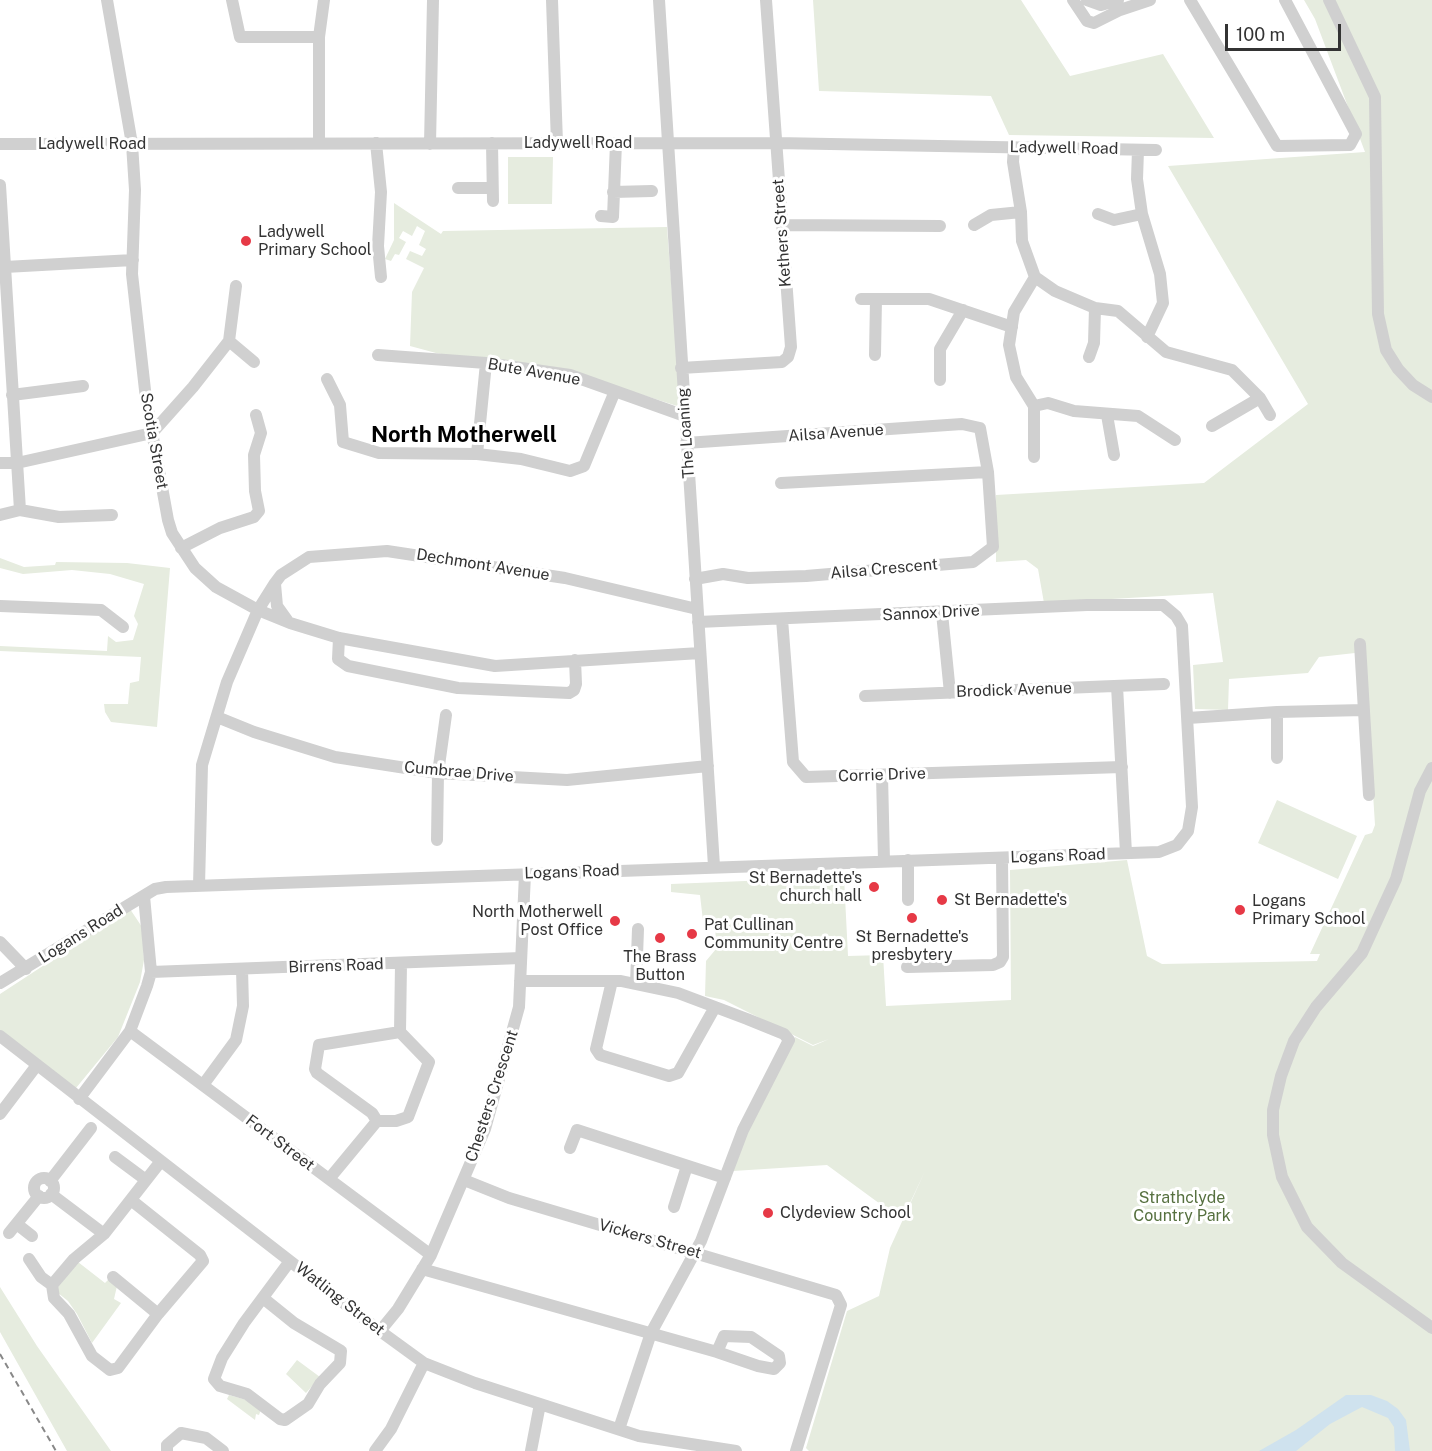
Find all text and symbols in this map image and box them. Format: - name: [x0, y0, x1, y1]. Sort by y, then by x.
- scale bar: [1228, 12, 1344, 50]
- text: 100 m: [1236, 24, 1285, 45]
- street label: Ladywell Road: [524, 133, 632, 153]
- street label: Ladywell Road: [38, 134, 146, 154]
- street label: Ladywell Road: [1009, 137, 1119, 159]
- street label: Kethers Street: [769, 178, 795, 288]
- place label: Ladywell Primary School: [258, 222, 372, 260]
- marker: Ladywell Primary School: [239, 234, 253, 248]
- street label: Bute Avenue: [486, 354, 582, 390]
- street label: The Loaning: [673, 387, 699, 479]
- street label: Scotia Street: [136, 391, 172, 491]
- street label: Ailsa Avenue: [788, 420, 884, 446]
- district label: North Motherwell: [371, 422, 557, 448]
- street label: Dechmont Avenue: [415, 545, 551, 585]
- street label: Ailsa Crescent: [829, 555, 939, 583]
- street label: Sannox Drive: [882, 601, 980, 625]
- street label: Brodick Avenue: [956, 678, 1072, 702]
- street label: Cumbrae Drive: [403, 758, 515, 786]
- street label: Corrie Drive: [838, 764, 926, 786]
- street label: Logans Road: [1010, 845, 1106, 867]
- street label: Logans Road: [524, 861, 620, 883]
- place label: St Bernadette's church hall: [749, 868, 862, 906]
- marker: St Bernadette's church hall: [867, 880, 881, 894]
- place label: St Bernadette's: [954, 890, 1067, 910]
- place label: Logans Primary School: [1252, 891, 1366, 929]
- marker: St Bernadette's: [935, 893, 949, 907]
- street label: Logans Road: [35, 901, 127, 967]
- place label: North Motherwell Post Office: [472, 902, 603, 940]
- marker: Logans Primary School: [1233, 903, 1247, 917]
- marker: St Bernadette's presbytery: [905, 911, 919, 925]
- marker: North Motherwell Post Office: [608, 914, 622, 928]
- place label: Pat Cullinan Community Centre: [704, 915, 843, 953]
- marker: Pat Cullinan Community Centre: [685, 927, 699, 941]
- place label: St Bernadette's presbytery: [855, 927, 969, 965]
- marker: The Brass Button: [653, 931, 667, 945]
- place label: The Brass Button: [623, 947, 697, 985]
- street label: Birrens Road: [288, 955, 384, 977]
- street label: Chesters Crescent: [462, 1028, 522, 1164]
- street label: Fort Street: [242, 1111, 318, 1175]
- park label: Strathclyde Country Park: [1133, 1188, 1231, 1226]
- place label: Clydeview School: [780, 1203, 911, 1223]
- marker: Clydeview School: [761, 1206, 775, 1220]
- street label: Vickers Street: [596, 1215, 704, 1263]
- street label: Watling Street: [292, 1258, 388, 1340]

